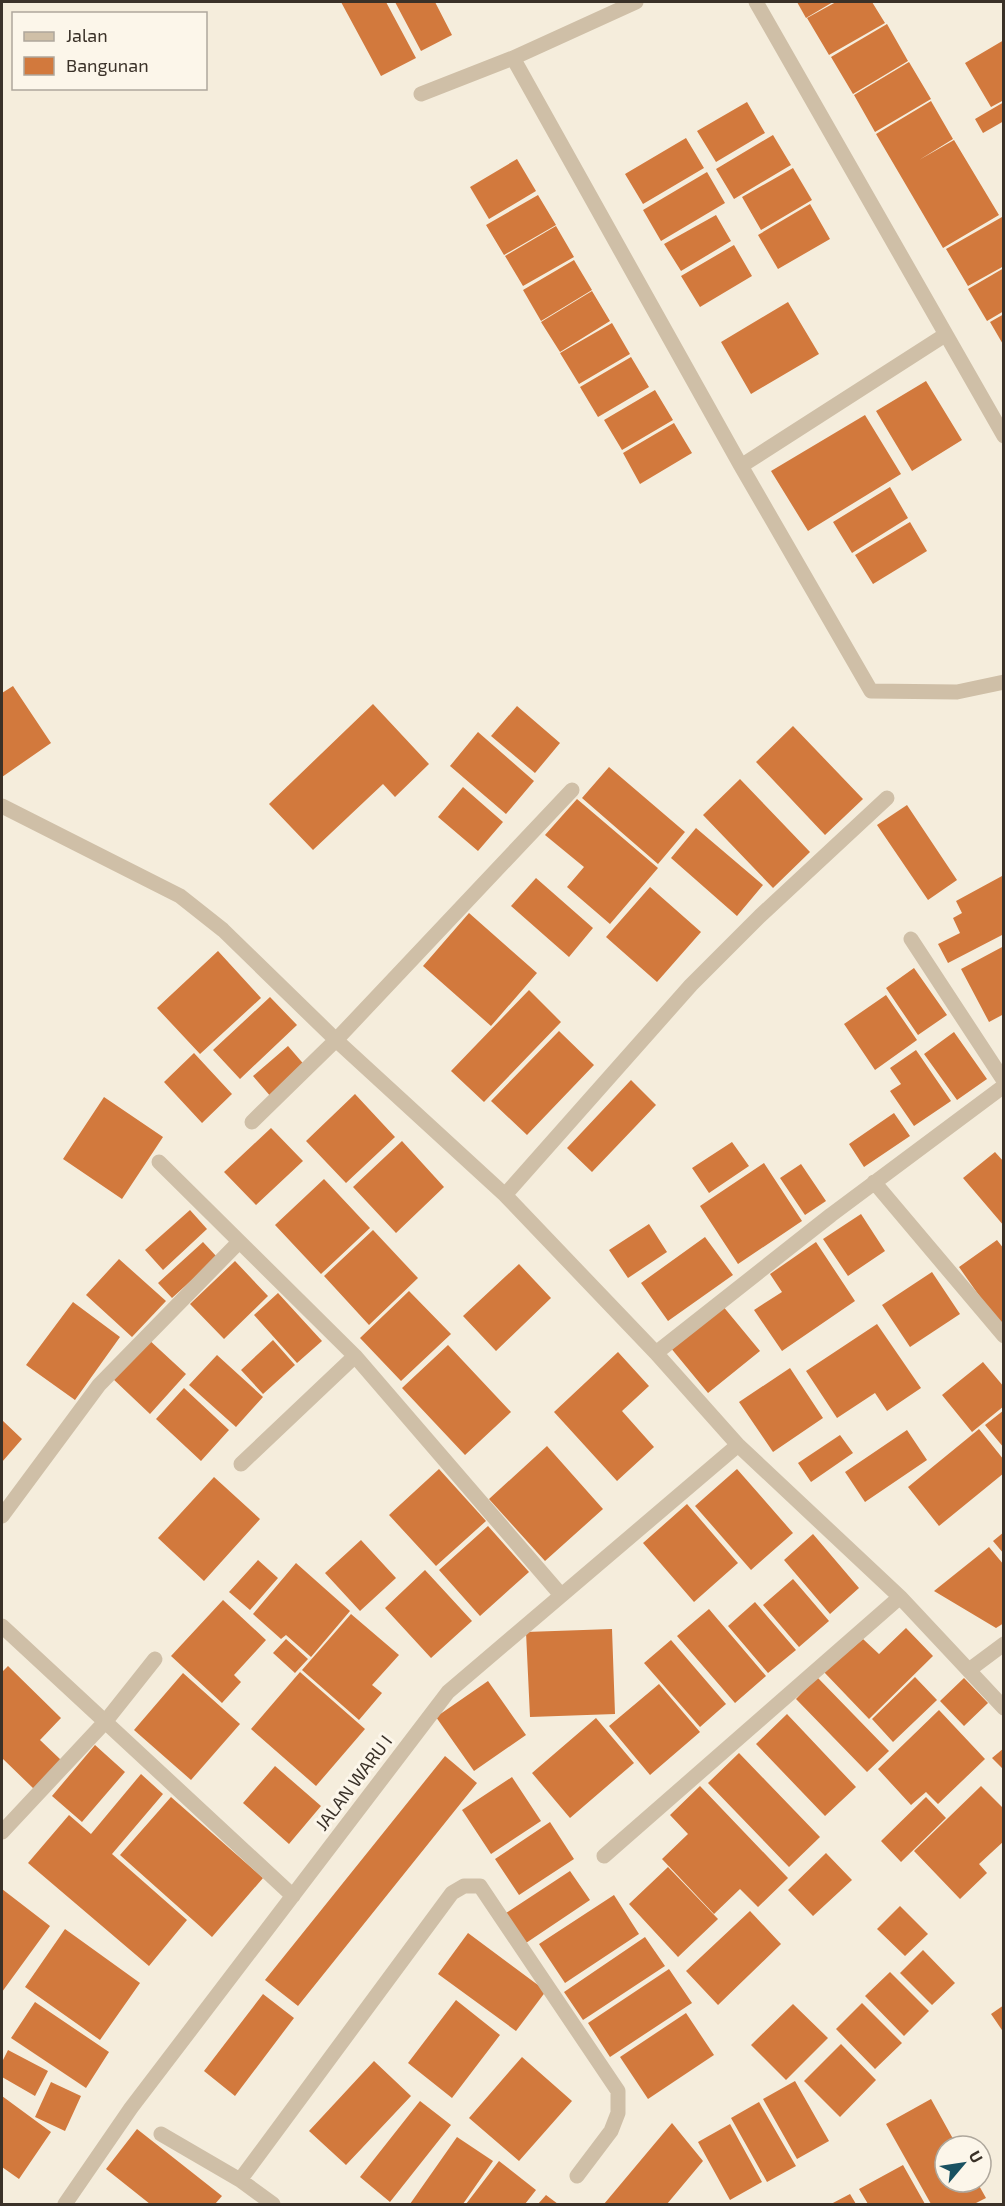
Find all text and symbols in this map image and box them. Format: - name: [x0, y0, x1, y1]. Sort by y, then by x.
- legend: [12, 12, 207, 90]
- text: Jalan: [66, 24, 108, 46]
- text: Bangunan: [66, 54, 149, 76]
- street label: JALAN WARU I: [310, 1730, 396, 1835]
- north arrow: [933, 2134, 993, 2194]
- text: U: [966, 2147, 988, 2166]

